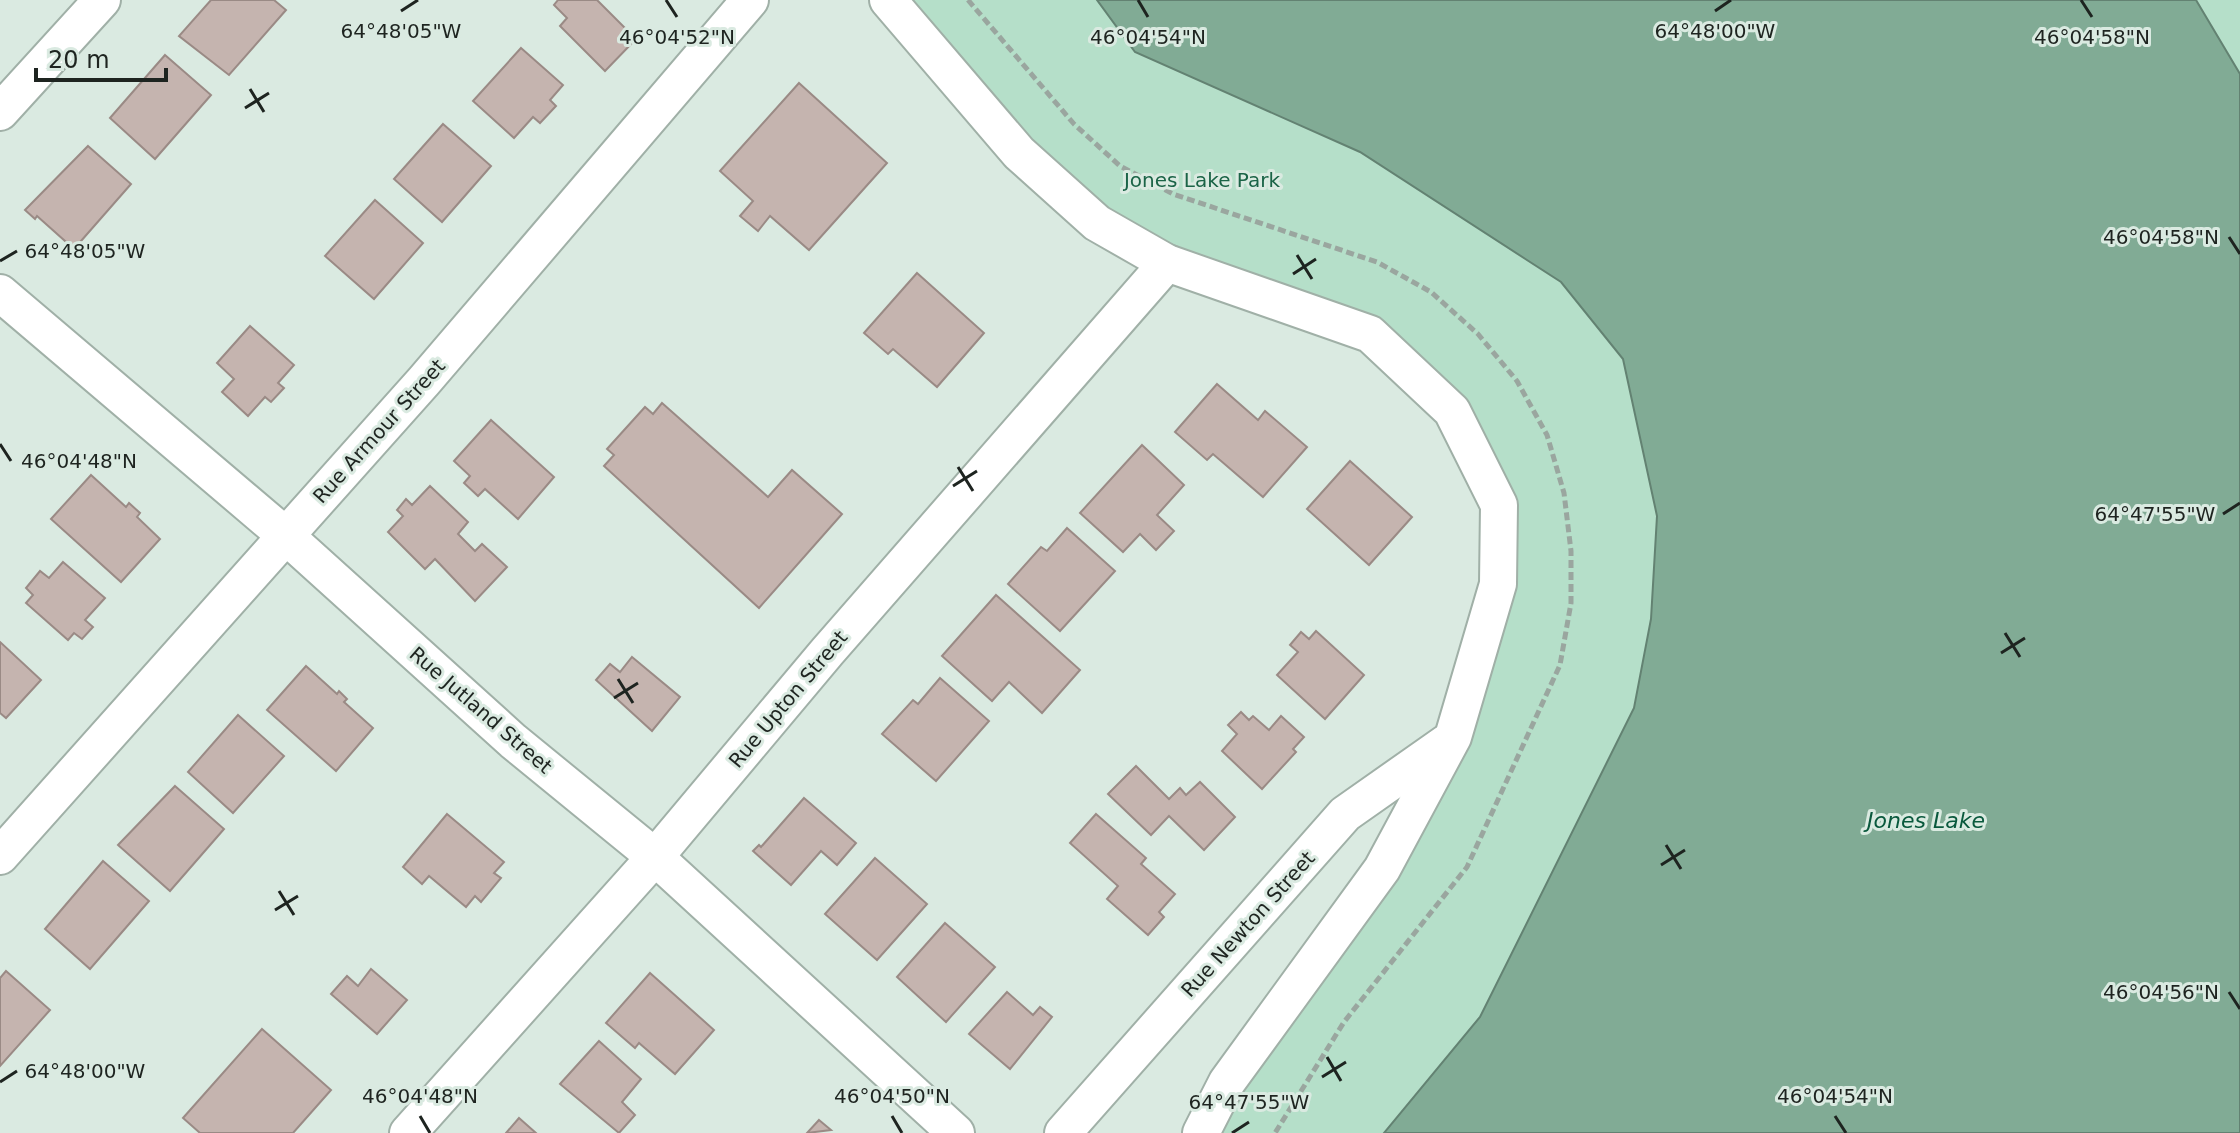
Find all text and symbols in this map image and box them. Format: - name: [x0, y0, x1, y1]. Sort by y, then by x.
- text: 64°48'05"W: [341, 19, 462, 43]
- text: 64°48'00"W: [1655, 19, 1776, 43]
- text: 46°04'52"N: [619, 25, 735, 49]
- text: 46°04'54"N: [1090, 25, 1206, 49]
- text: 46°04'58"N: [2034, 25, 2150, 49]
- scale bar: [36, 32, 166, 82]
- text: 20 m: [48, 46, 110, 74]
- park label: Jones Lake Park: [1122, 168, 1280, 192]
- text: 46°04'58"N: [2103, 225, 2219, 249]
- text: 64°48'05"W: [25, 239, 146, 263]
- street label: Rue Armour Street: [308, 354, 450, 508]
- text: 46°04'48"N: [21, 449, 137, 473]
- text: 64°47'55"W: [2095, 502, 2216, 526]
- street label: Rue Upton Street: [724, 625, 852, 772]
- street label: Rue Jutland Street: [405, 642, 557, 779]
- water label: Jones Lake: [1863, 808, 1985, 833]
- street label: Rue Newton Street: [1176, 846, 1320, 1002]
- text: 46°04'56"N: [2103, 980, 2219, 1004]
- text: 64°48'00"W: [25, 1059, 146, 1083]
- text: 46°04'48"N: [362, 1084, 478, 1108]
- text: 46°04'50"N: [834, 1084, 950, 1108]
- text: 46°04'54"N: [1777, 1084, 1893, 1108]
- text: 64°47'55"W: [1189, 1090, 1310, 1114]

